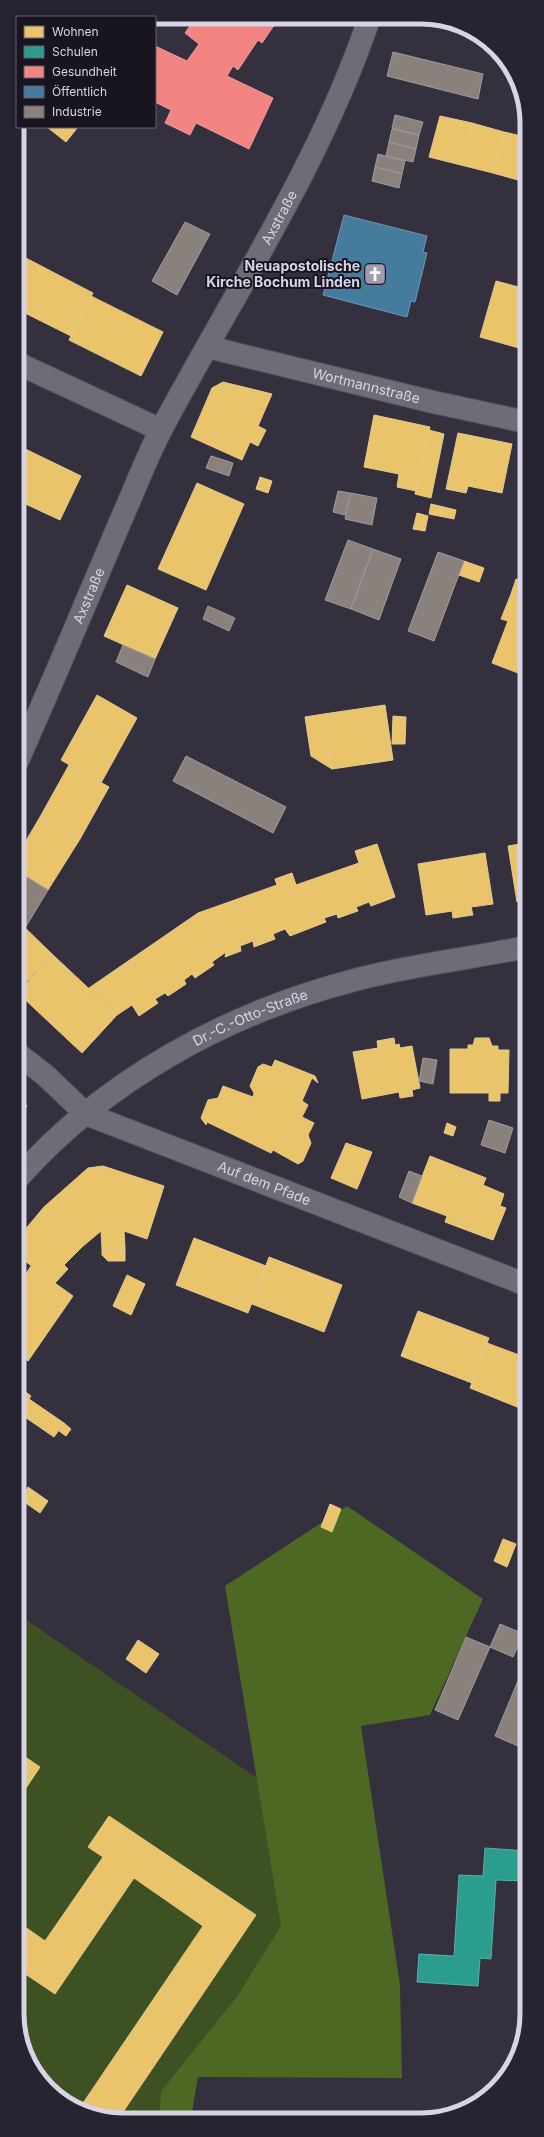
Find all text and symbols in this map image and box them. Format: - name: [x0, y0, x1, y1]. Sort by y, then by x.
- legend: [16, 16, 156, 128]
- text: Wohnen: [52, 24, 99, 39]
- text: Schulen: [52, 44, 98, 59]
- text: Gesundheit: [52, 64, 117, 79]
- text: Öffentlich: [52, 84, 107, 99]
- text: Industrie: [52, 104, 102, 119]
- street label: Axstraße: [257, 187, 300, 248]
- place label: Neuapostolische Kirche Bochum Linden: [206, 257, 360, 290]
- church icon: Neuapostolische Kirche Bochum Linden: [362, 261, 388, 287]
- street label: Wortmannstraße: [311, 364, 422, 407]
- street label: Axstraße: [69, 565, 108, 626]
- street label: Dr.-C.-Otto-Straße: [189, 985, 310, 1049]
- street label: Auf dem Pfade: [215, 1157, 313, 1208]

